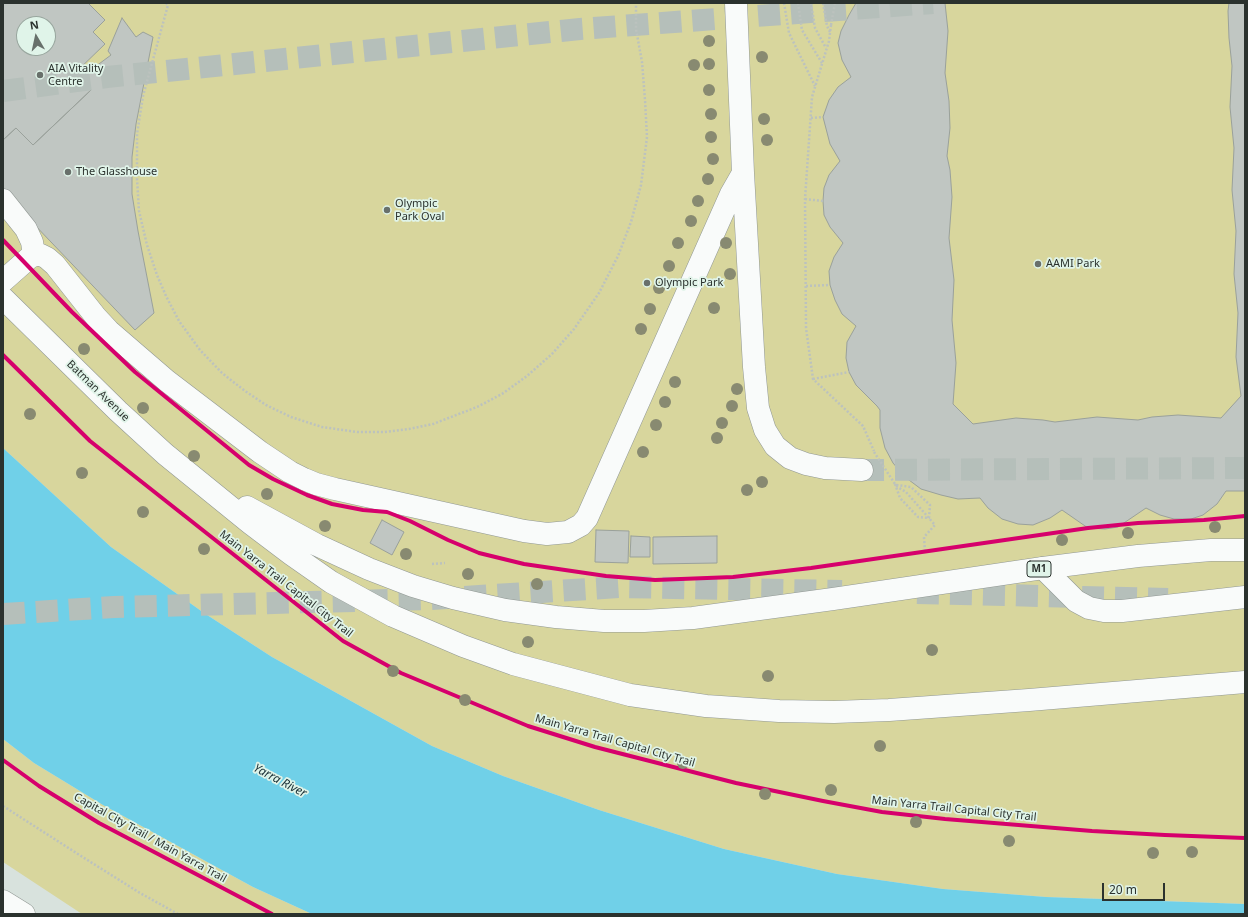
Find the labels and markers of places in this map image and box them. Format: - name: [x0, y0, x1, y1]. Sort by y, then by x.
- place label: AIA Vitality Centre: [48, 62, 103, 88]
- marker: AIA Vitality Centre: [35, 70, 45, 80]
- place label: The Glasshouse: [76, 165, 157, 179]
- marker: The Glasshouse: [63, 167, 73, 177]
- place label: Olympic Park Oval: [395, 197, 444, 223]
- marker: Olympic Park Oval: [382, 205, 392, 215]
- place label: AAMI Park: [1046, 257, 1100, 271]
- marker: AAMI Park: [1033, 259, 1043, 269]
- place label: Olympic Park: [655, 276, 723, 290]
- marker: Olympic Park: [642, 278, 652, 288]

